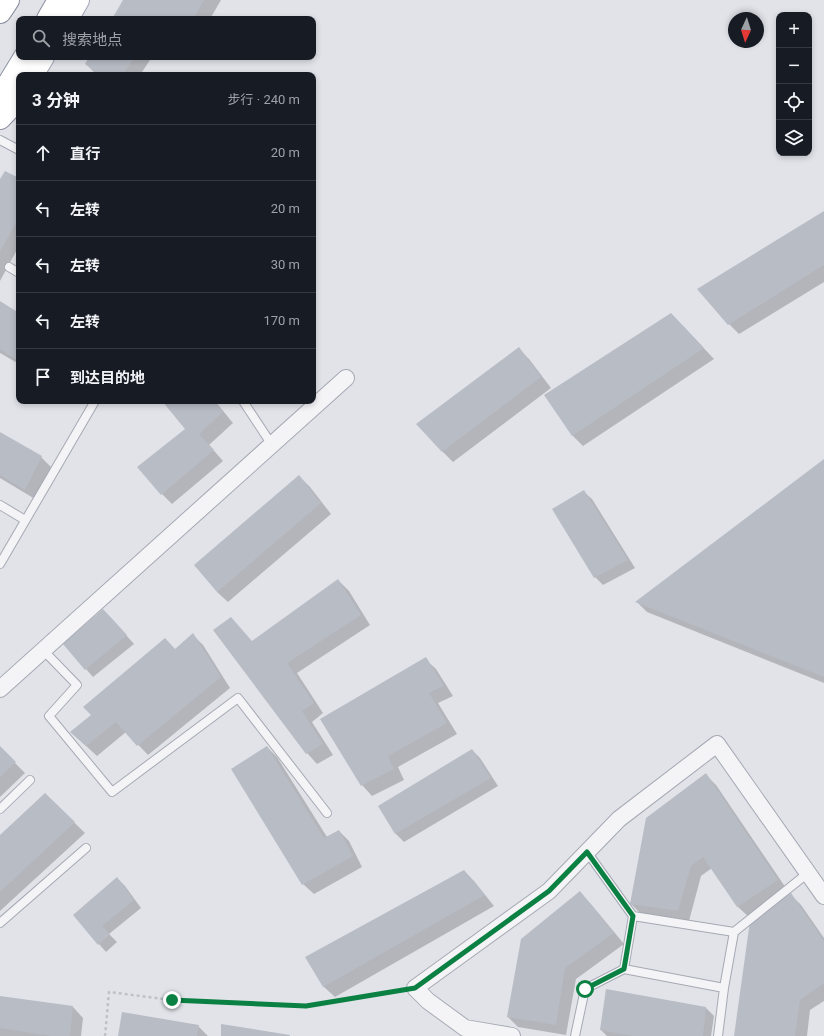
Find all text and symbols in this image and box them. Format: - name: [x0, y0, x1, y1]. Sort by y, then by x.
- north arrow: [728, 12, 764, 48]
- map controls: [776, 12, 812, 156]
- button: +: [776, 12, 812, 48]
- search box: [16, 16, 316, 60]
- icon: search: [30, 27, 52, 49]
- text: 搜索地点: [62, 31, 122, 49]
- button: −: [776, 48, 812, 84]
- button: locate: [776, 84, 812, 120]
- text: 3 分钟: [32, 90, 80, 110]
- text: 步行 · 240 m: [228, 92, 300, 107]
- button: layers: [776, 120, 812, 156]
- icon: ahead: [32, 142, 54, 164]
- text: 直行: [70, 145, 100, 163]
- text: 20 m: [271, 145, 300, 160]
- icon: left: [32, 198, 54, 220]
- text: 左转: [70, 201, 100, 219]
- text: 20 m: [271, 201, 300, 216]
- icon: left: [32, 254, 54, 276]
- text: 左转: [70, 257, 100, 275]
- text: 30 m: [271, 257, 300, 272]
- icon: left: [32, 310, 54, 332]
- text: 左转: [70, 313, 100, 331]
- text: 170 m: [263, 313, 300, 328]
- icon: arrive: [32, 366, 54, 388]
- text: 到达目的地: [70, 369, 145, 387]
- route start: [576, 980, 594, 998]
- route end: [163, 991, 181, 1009]

